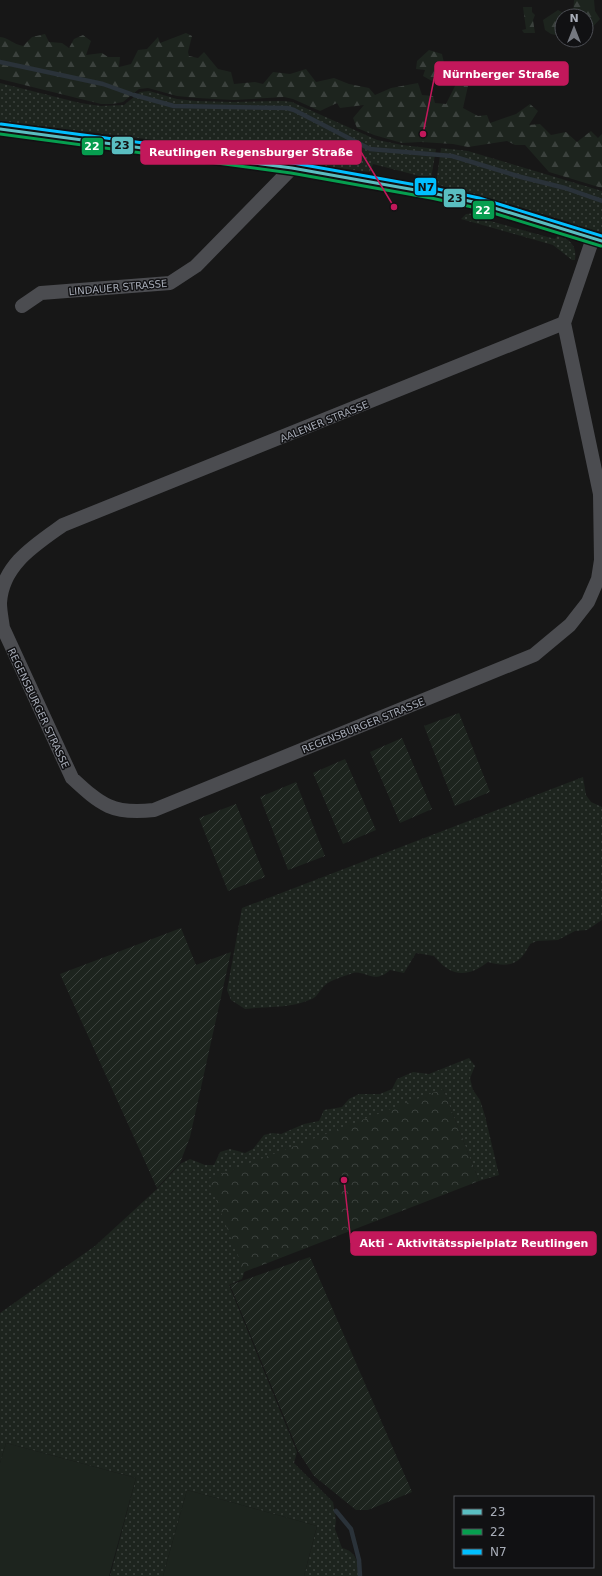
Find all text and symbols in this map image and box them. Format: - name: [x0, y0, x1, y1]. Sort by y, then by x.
- north arrow: [554, 8, 594, 48]
- text: N: [569, 12, 579, 25]
- callout: Nürnberger Straße: [435, 62, 568, 85]
- text: Nürnberger Straße: [442, 68, 560, 81]
- line badge: 23: [111, 136, 134, 155]
- line badge: 22: [81, 137, 104, 156]
- text: 23: [114, 139, 130, 152]
- text: 22: [84, 140, 100, 153]
- callout: Reutlingen Regensburger Straße: [141, 141, 361, 164]
- text: Reutlingen Regensburger Straße: [149, 146, 353, 159]
- line badge: N7: [414, 177, 437, 196]
- text: N7: [418, 181, 434, 194]
- line badge: 23: [443, 188, 466, 208]
- text: 23: [447, 192, 463, 205]
- line badge: 22: [472, 200, 495, 220]
- text: 22: [475, 204, 491, 217]
- street label: LINDAUER STRASSE: [68, 278, 168, 297]
- street label: AALENER STRASSE: [278, 399, 370, 444]
- street label: REGENSBURGER STRASSE: [6, 646, 71, 770]
- street label: REGENSBURGER STRASSE: [300, 696, 426, 755]
- callout: Akti - Aktivitätsspielplatz Reutlingen: [351, 1232, 596, 1255]
- text: Akti - Aktivitätsspielplatz Reutlingen: [360, 1237, 588, 1250]
- legend: [454, 1496, 594, 1568]
- text: 23: [490, 1505, 505, 1519]
- text: 22: [490, 1525, 505, 1539]
- text: N7: [490, 1545, 507, 1559]

